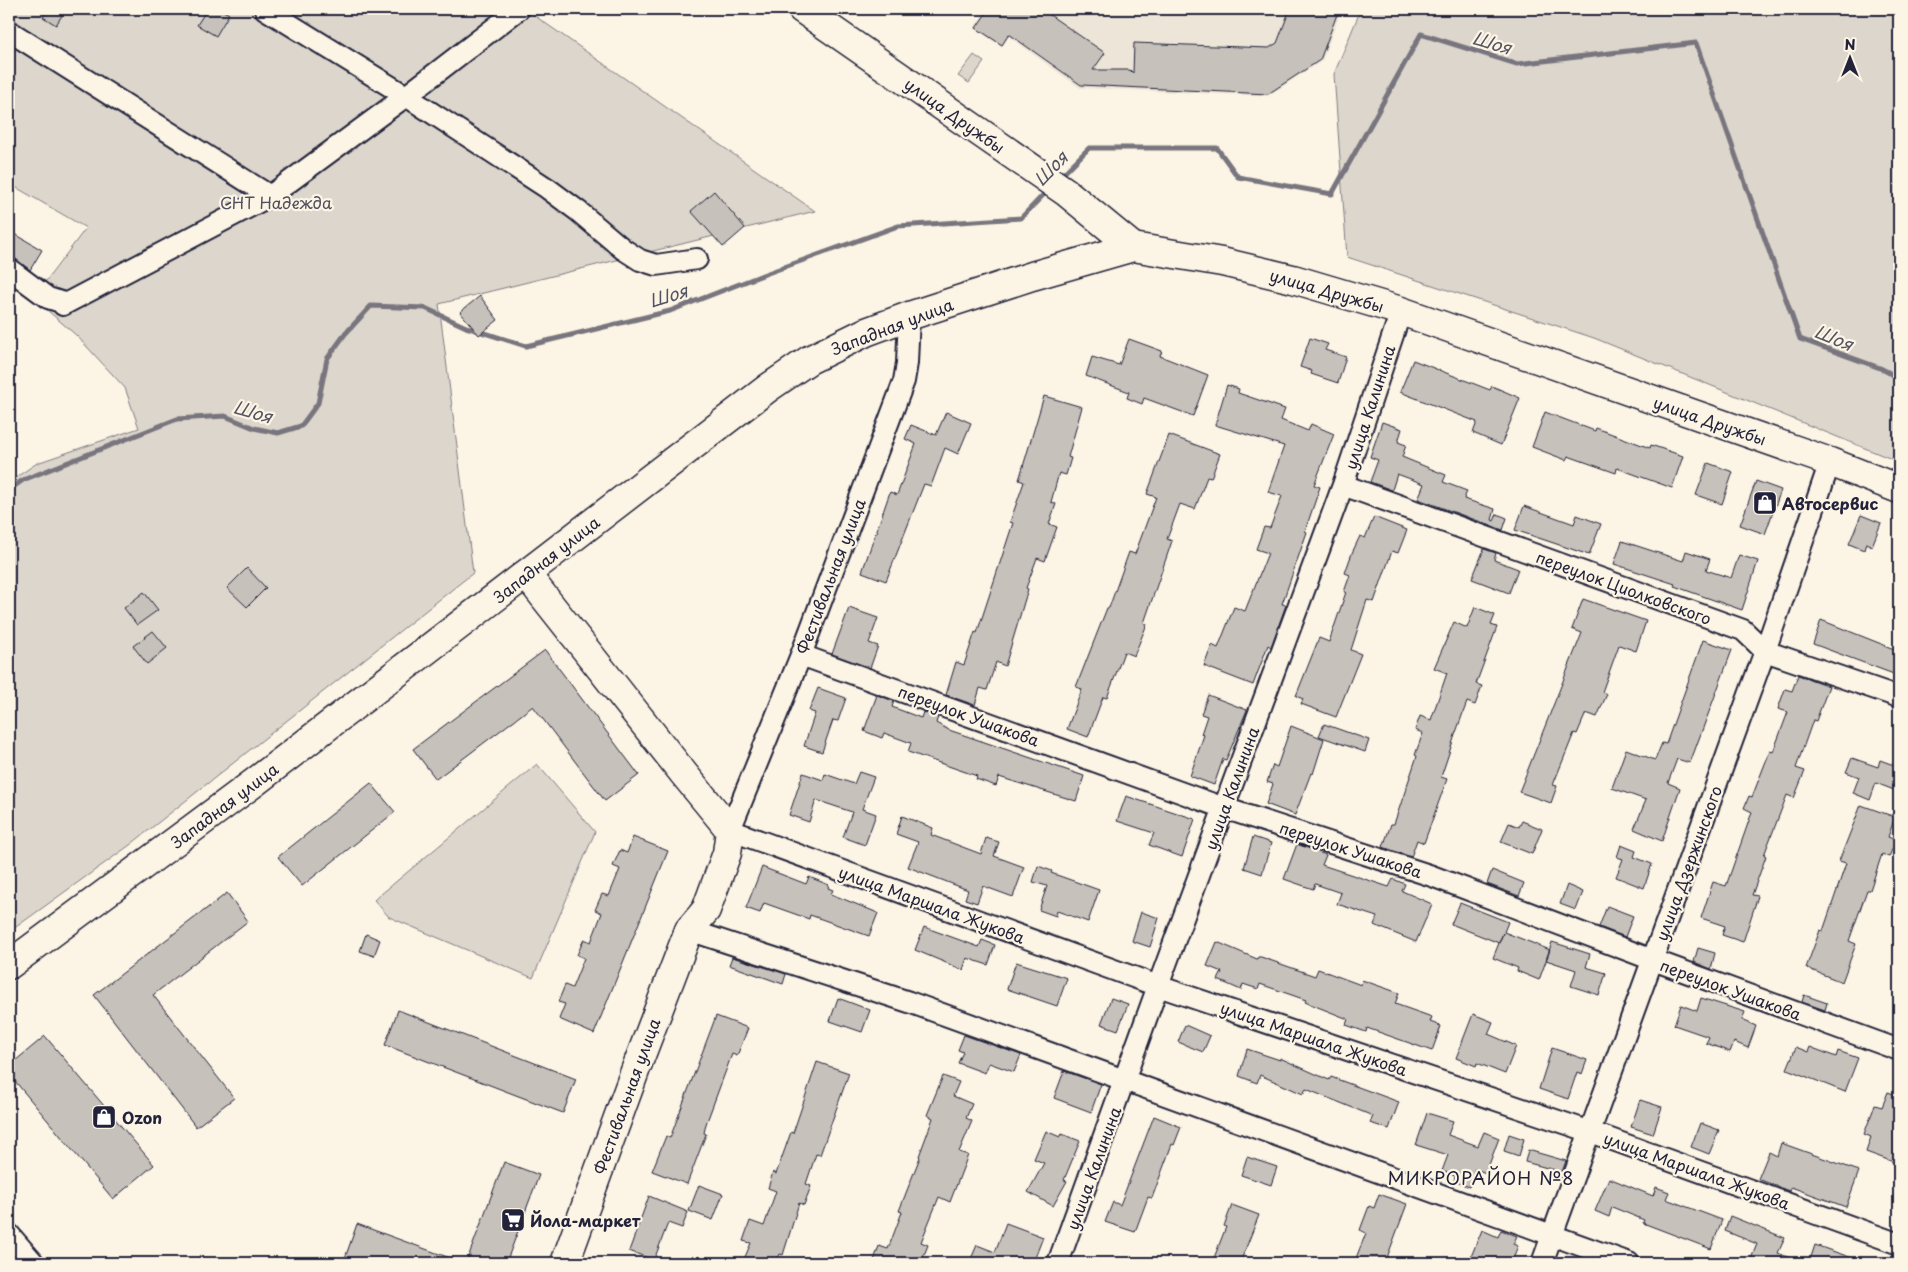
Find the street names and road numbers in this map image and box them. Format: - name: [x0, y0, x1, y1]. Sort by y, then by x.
- street label: улица Дружбы: [900, 71, 1010, 159]
- street label: улица Дружбы: [1267, 262, 1387, 318]
- street label: Западная улица: [828, 292, 956, 360]
- street label: улица Калинина: [1338, 342, 1400, 472]
- street label: улица Дружбы: [1650, 389, 1770, 451]
- street label: Фестивальная улица: [789, 495, 871, 657]
- street label: Западная улица: [488, 510, 604, 608]
- street label: переулок Циолковского: [1533, 544, 1715, 630]
- street label: переулок Ушакова: [895, 678, 1043, 752]
- street label: улица Калинина: [1198, 723, 1264, 853]
- street label: Западная улица: [165, 757, 283, 853]
- street label: улица Дзержинского: [1649, 782, 1727, 944]
- street label: переулок Ушакова: [1277, 815, 1425, 883]
- street label: улица Маршала Жукова: [836, 859, 1028, 949]
- street label: переулок Ушакова: [1657, 952, 1805, 1026]
- street label: улица Маршала Жукова: [1217, 995, 1411, 1081]
- street label: Фестивальная улица: [587, 1014, 665, 1178]
- street label: улица Калинина: [1060, 1103, 1126, 1233]
- street label: улица Маршала Жукова: [1601, 1125, 1793, 1215]

